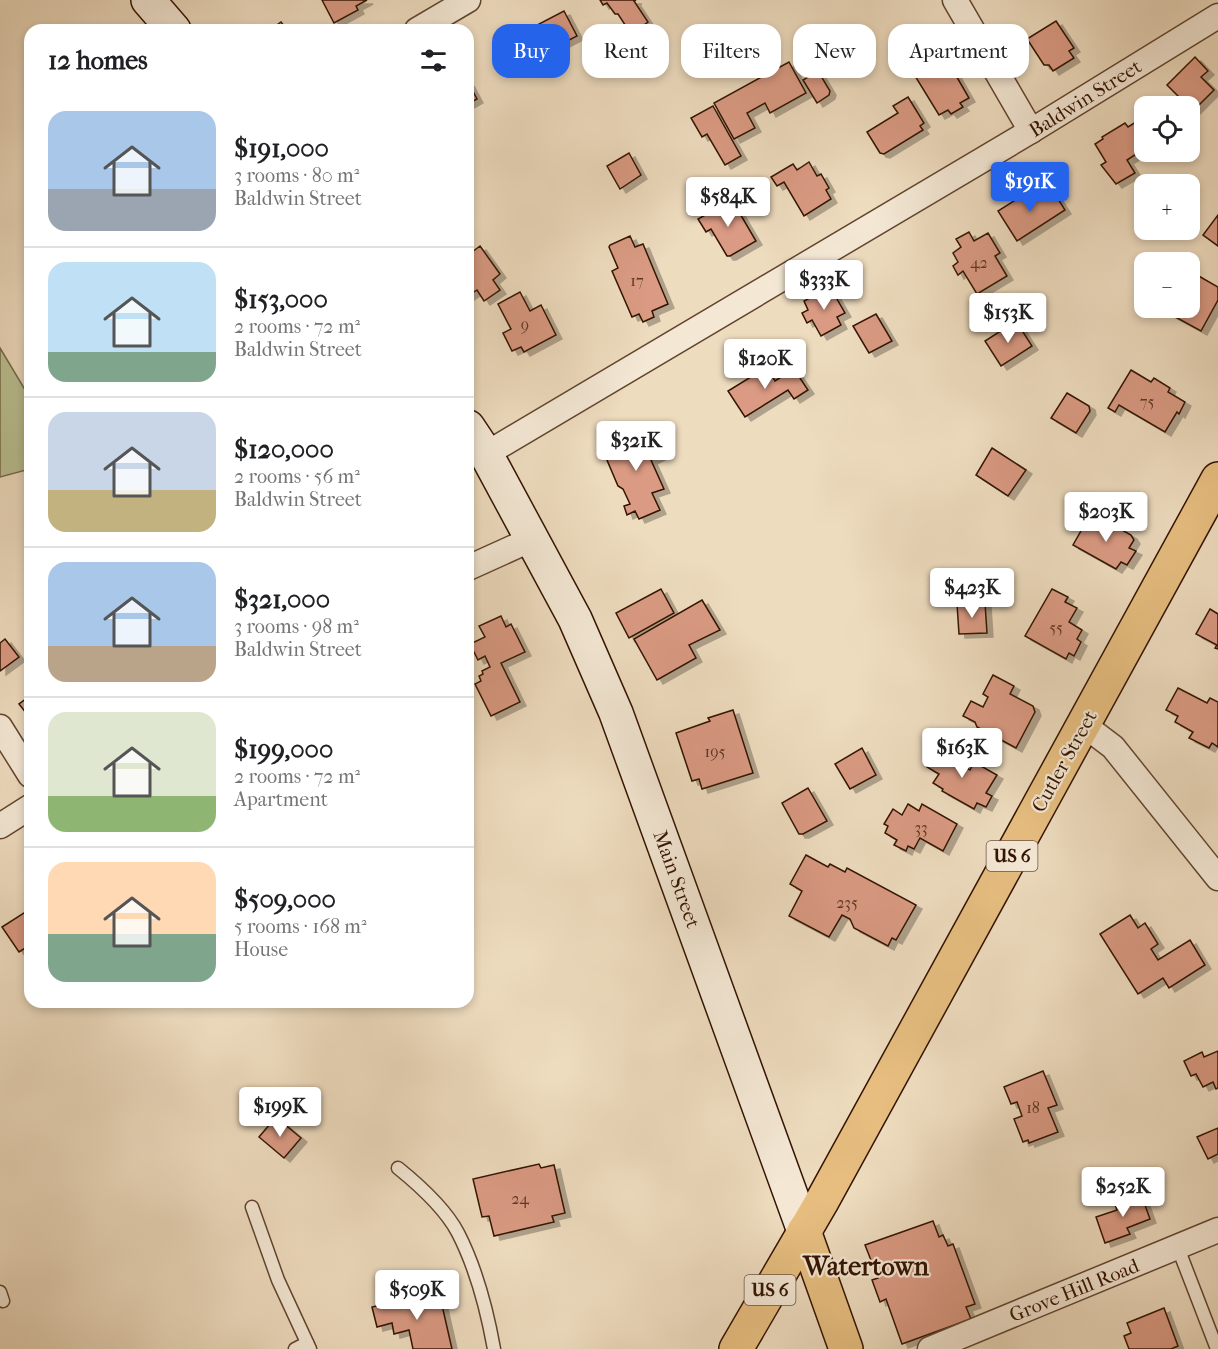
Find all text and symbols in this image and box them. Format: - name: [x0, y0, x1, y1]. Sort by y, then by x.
- chip: Buy: [492, 24, 570, 78]
- chip: Rent: [582, 24, 669, 78]
- chip: Filters: [681, 24, 781, 78]
- chip: New: [793, 24, 876, 78]
- chip: Apartment: [888, 24, 1029, 78]
- icon: filters: [417, 44, 450, 77]
- text: 12 homes: [48, 45, 148, 76]
- street label: Baldwin Street: [1025, 55, 1146, 142]
- map controls: [1134, 96, 1200, 318]
- button: locate: [1134, 96, 1200, 162]
- text: $191,000: [234, 133, 329, 164]
- icon: home: [96, 135, 168, 207]
- pin: $191K: [988, 162, 1072, 213]
- text: 3 rooms · 80 m²: [234, 164, 359, 187]
- text: $191K: [1005, 170, 1055, 193]
- button: +: [1134, 174, 1200, 240]
- pin: $584K: [686, 177, 770, 228]
- text: $584K: [700, 185, 756, 208]
- text: Baldwin Street: [234, 187, 362, 210]
- button: −: [1134, 252, 1200, 318]
- house number: 42: [970, 253, 988, 272]
- pin: $333K: [782, 260, 866, 311]
- text: $333K: [799, 268, 849, 291]
- house number: 17: [630, 271, 644, 290]
- text: $153,000: [234, 284, 328, 315]
- icon: home: [96, 286, 168, 358]
- pin: $153K: [966, 293, 1050, 344]
- text: $153K: [983, 301, 1033, 324]
- text: 2 rooms · 72 m²: [234, 315, 360, 338]
- house number: 9: [521, 315, 529, 334]
- text: Baldwin Street: [234, 338, 362, 361]
- pin: $120K: [723, 339, 807, 390]
- text: $120K: [738, 347, 792, 370]
- house number: 75: [1140, 392, 1154, 411]
- pin: $321K: [594, 421, 678, 472]
- text: $321K: [610, 429, 662, 452]
- text: $120,000: [234, 434, 334, 465]
- icon: home: [96, 436, 168, 508]
- text: 2 rooms · 56 m²: [234, 465, 360, 488]
- text: Baldwin Street: [234, 488, 362, 511]
- pin: $203K: [1064, 492, 1148, 543]
- text: $203K: [1078, 500, 1134, 523]
- pin: $423K: [930, 568, 1014, 619]
- text: $423K: [944, 576, 1000, 599]
- text: $321,000: [234, 584, 330, 615]
- icon: home: [96, 586, 168, 658]
- text: 3 rooms · 98 m²: [234, 615, 359, 638]
- house number: 55: [1049, 618, 1063, 637]
- text: Baldwin Street: [234, 638, 362, 661]
- street label: Cutler Street: [1027, 706, 1102, 816]
- pin: $163K: [920, 728, 1004, 779]
- text: $199,000: [234, 734, 333, 765]
- icon: home: [96, 736, 168, 808]
- text: $163K: [936, 736, 988, 759]
- house number: 195: [704, 742, 726, 761]
- text: 2 rooms · 72 m²: [234, 765, 360, 788]
- text: Apartment: [234, 788, 328, 811]
- house number: 33: [914, 818, 928, 837]
- street label: Main Street: [648, 827, 705, 931]
- road number: US 6: [986, 841, 1038, 871]
- text: $509,000: [234, 884, 336, 915]
- icon: home: [96, 886, 168, 958]
- house number: 235: [836, 893, 858, 912]
- text: 5 rooms · 168 m²: [234, 915, 367, 938]
- text: House: [234, 938, 288, 961]
- pin: $199K: [238, 1087, 322, 1138]
- text: $199K: [253, 1095, 307, 1118]
- house number: 18: [1026, 1098, 1040, 1117]
- pin: $252K: [1081, 1167, 1165, 1218]
- text: $252K: [1096, 1175, 1150, 1198]
- house number: 24: [511, 1189, 529, 1208]
- district label: Watertown: [802, 1251, 930, 1282]
- street label: Grove Hill Road: [1006, 1254, 1143, 1327]
- pin: $509K: [375, 1270, 459, 1321]
- road number: US 6: [744, 1275, 796, 1305]
- text: $509K: [389, 1278, 445, 1301]

